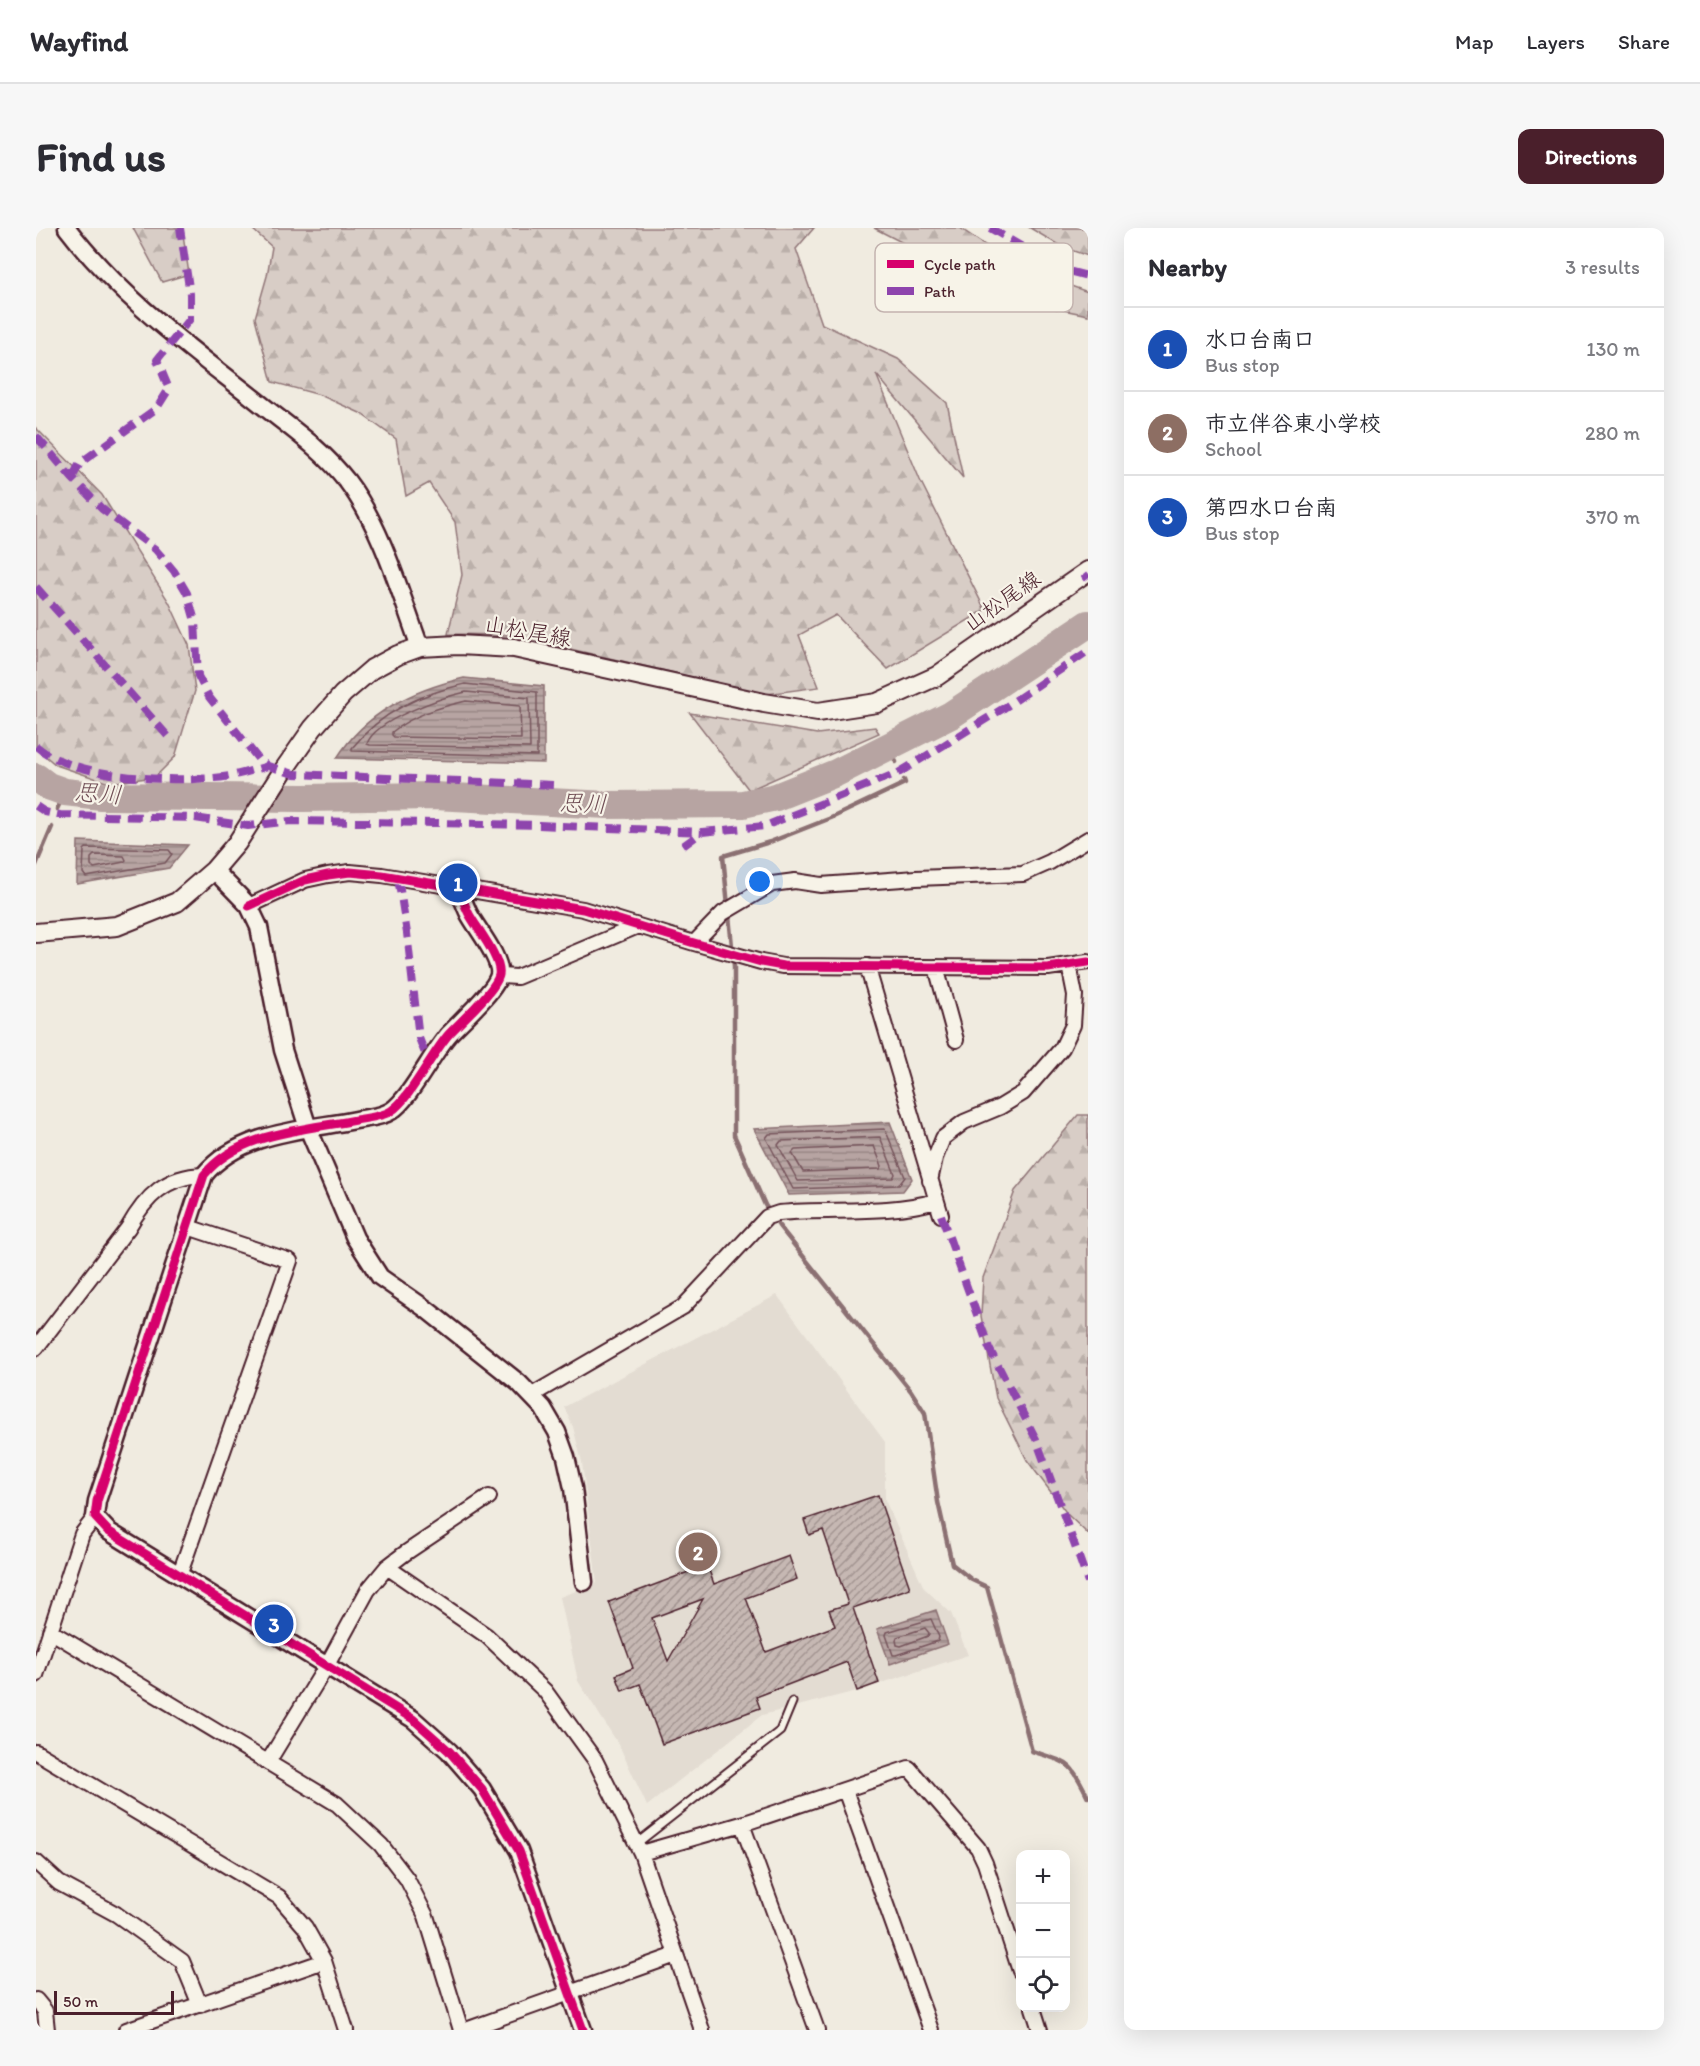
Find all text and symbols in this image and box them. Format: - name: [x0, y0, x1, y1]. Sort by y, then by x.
- text: Wayfind: [30, 24, 128, 58]
- text: Map: [1455, 29, 1494, 54]
- text: Layers: [1527, 29, 1585, 54]
- text: Share: [1618, 29, 1670, 54]
- button: Directions: [1518, 129, 1664, 184]
- text: Find us: [36, 131, 166, 182]
- legend: [875, 243, 1073, 312]
- text: Nearby: [1148, 251, 1227, 283]
- text: Cycle path: [924, 255, 996, 274]
- text: 3 results: [1565, 255, 1640, 279]
- text: Path: [924, 282, 955, 301]
- text: 水口台南口: [1205, 326, 1315, 353]
- text: 1: [1163, 337, 1172, 361]
- text: 130 m: [1586, 337, 1640, 361]
- text: Bus stop: [1205, 353, 1280, 377]
- text: 市立伴谷東小学校: [1205, 410, 1381, 437]
- text: 2: [1162, 421, 1173, 445]
- text: 280 m: [1585, 421, 1640, 445]
- text: School: [1205, 437, 1262, 461]
- text: 第四水口台南: [1205, 494, 1337, 521]
- text: 3: [1162, 505, 1173, 529]
- text: 370 m: [1586, 505, 1640, 529]
- text: Bus stop: [1205, 521, 1280, 545]
- street label: 山松尾線: [958, 565, 1046, 637]
- street label: 山松尾線: [482, 610, 574, 652]
- water label: 思川: [73, 777, 123, 809]
- water label: 思川: [559, 788, 607, 818]
- pin: 1: [438, 860, 478, 906]
- your location: [745, 867, 774, 896]
- pin: 2: [678, 1530, 718, 1574]
- pin: 3: [254, 1602, 294, 1646]
- map controls: [1016, 1850, 1070, 2012]
- button: +: [1016, 1850, 1070, 1904]
- button: −: [1016, 1904, 1070, 1958]
- button: locate: [1016, 1958, 1070, 2012]
- scale bar: [54, 1988, 174, 2016]
- text: 50 m: [63, 1992, 98, 2011]

